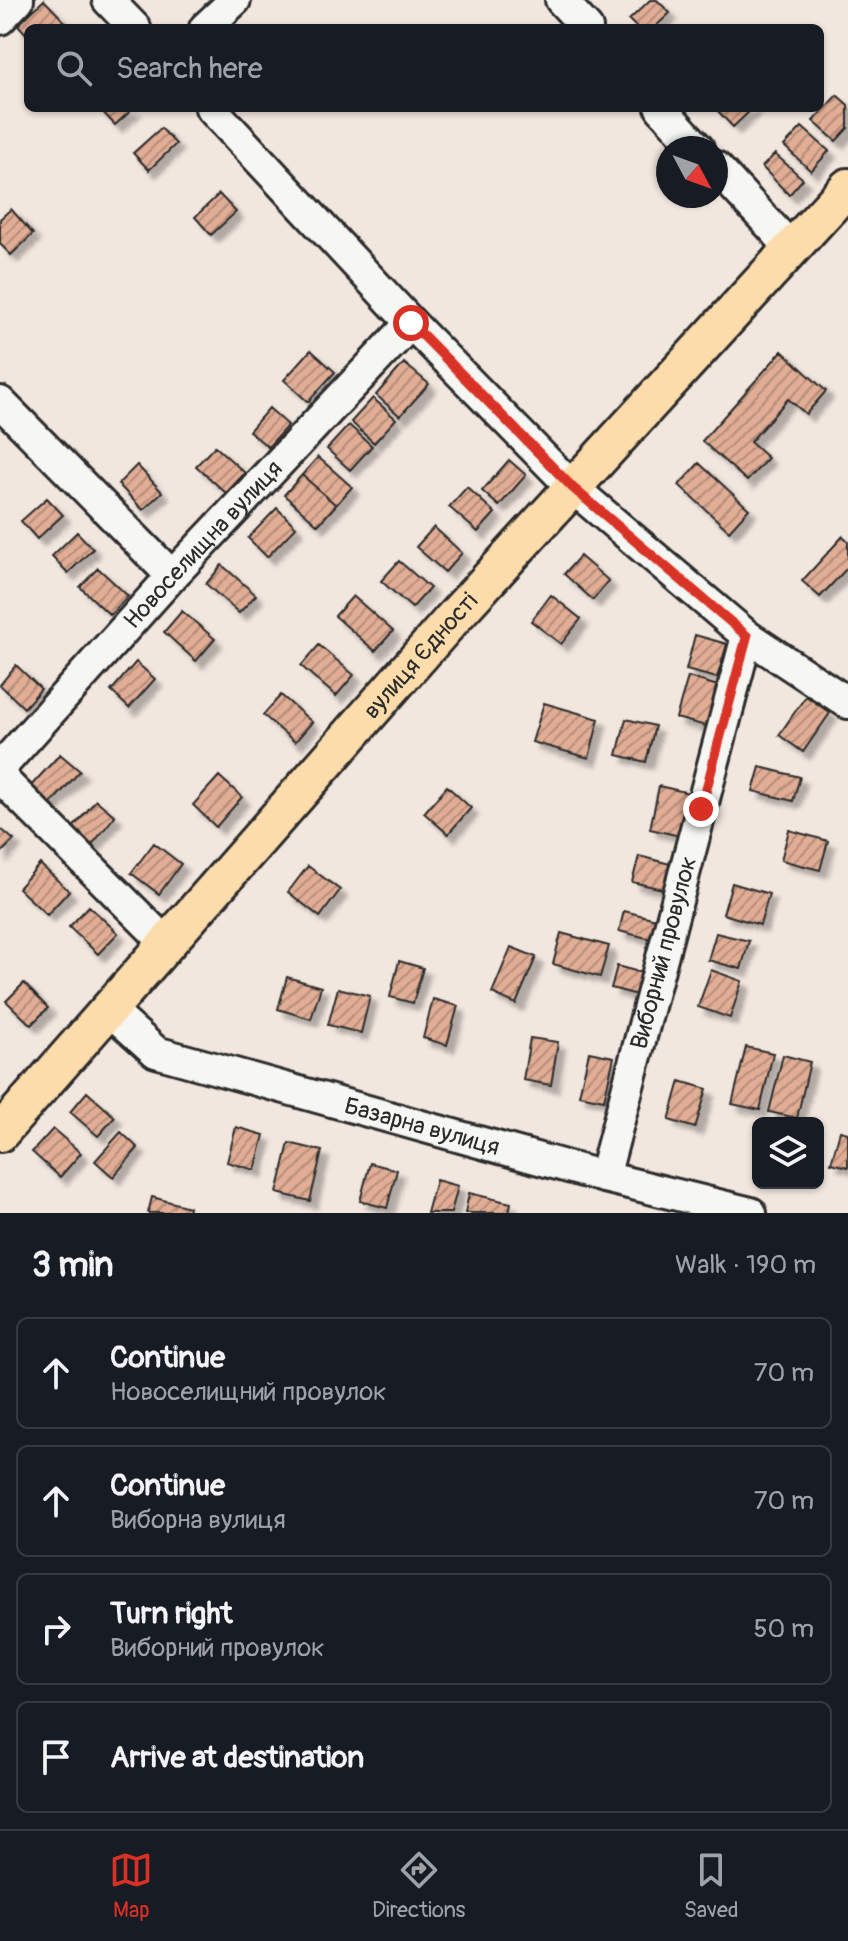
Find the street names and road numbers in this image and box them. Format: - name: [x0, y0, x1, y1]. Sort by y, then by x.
- street label: Новоселищна вулиця: [117, 454, 288, 635]
- street label: вулиця Єдності: [357, 587, 484, 725]
- street label: Виборний провулок: [624, 853, 703, 1052]
- street label: Базарна вулиця: [341, 1091, 503, 1162]

